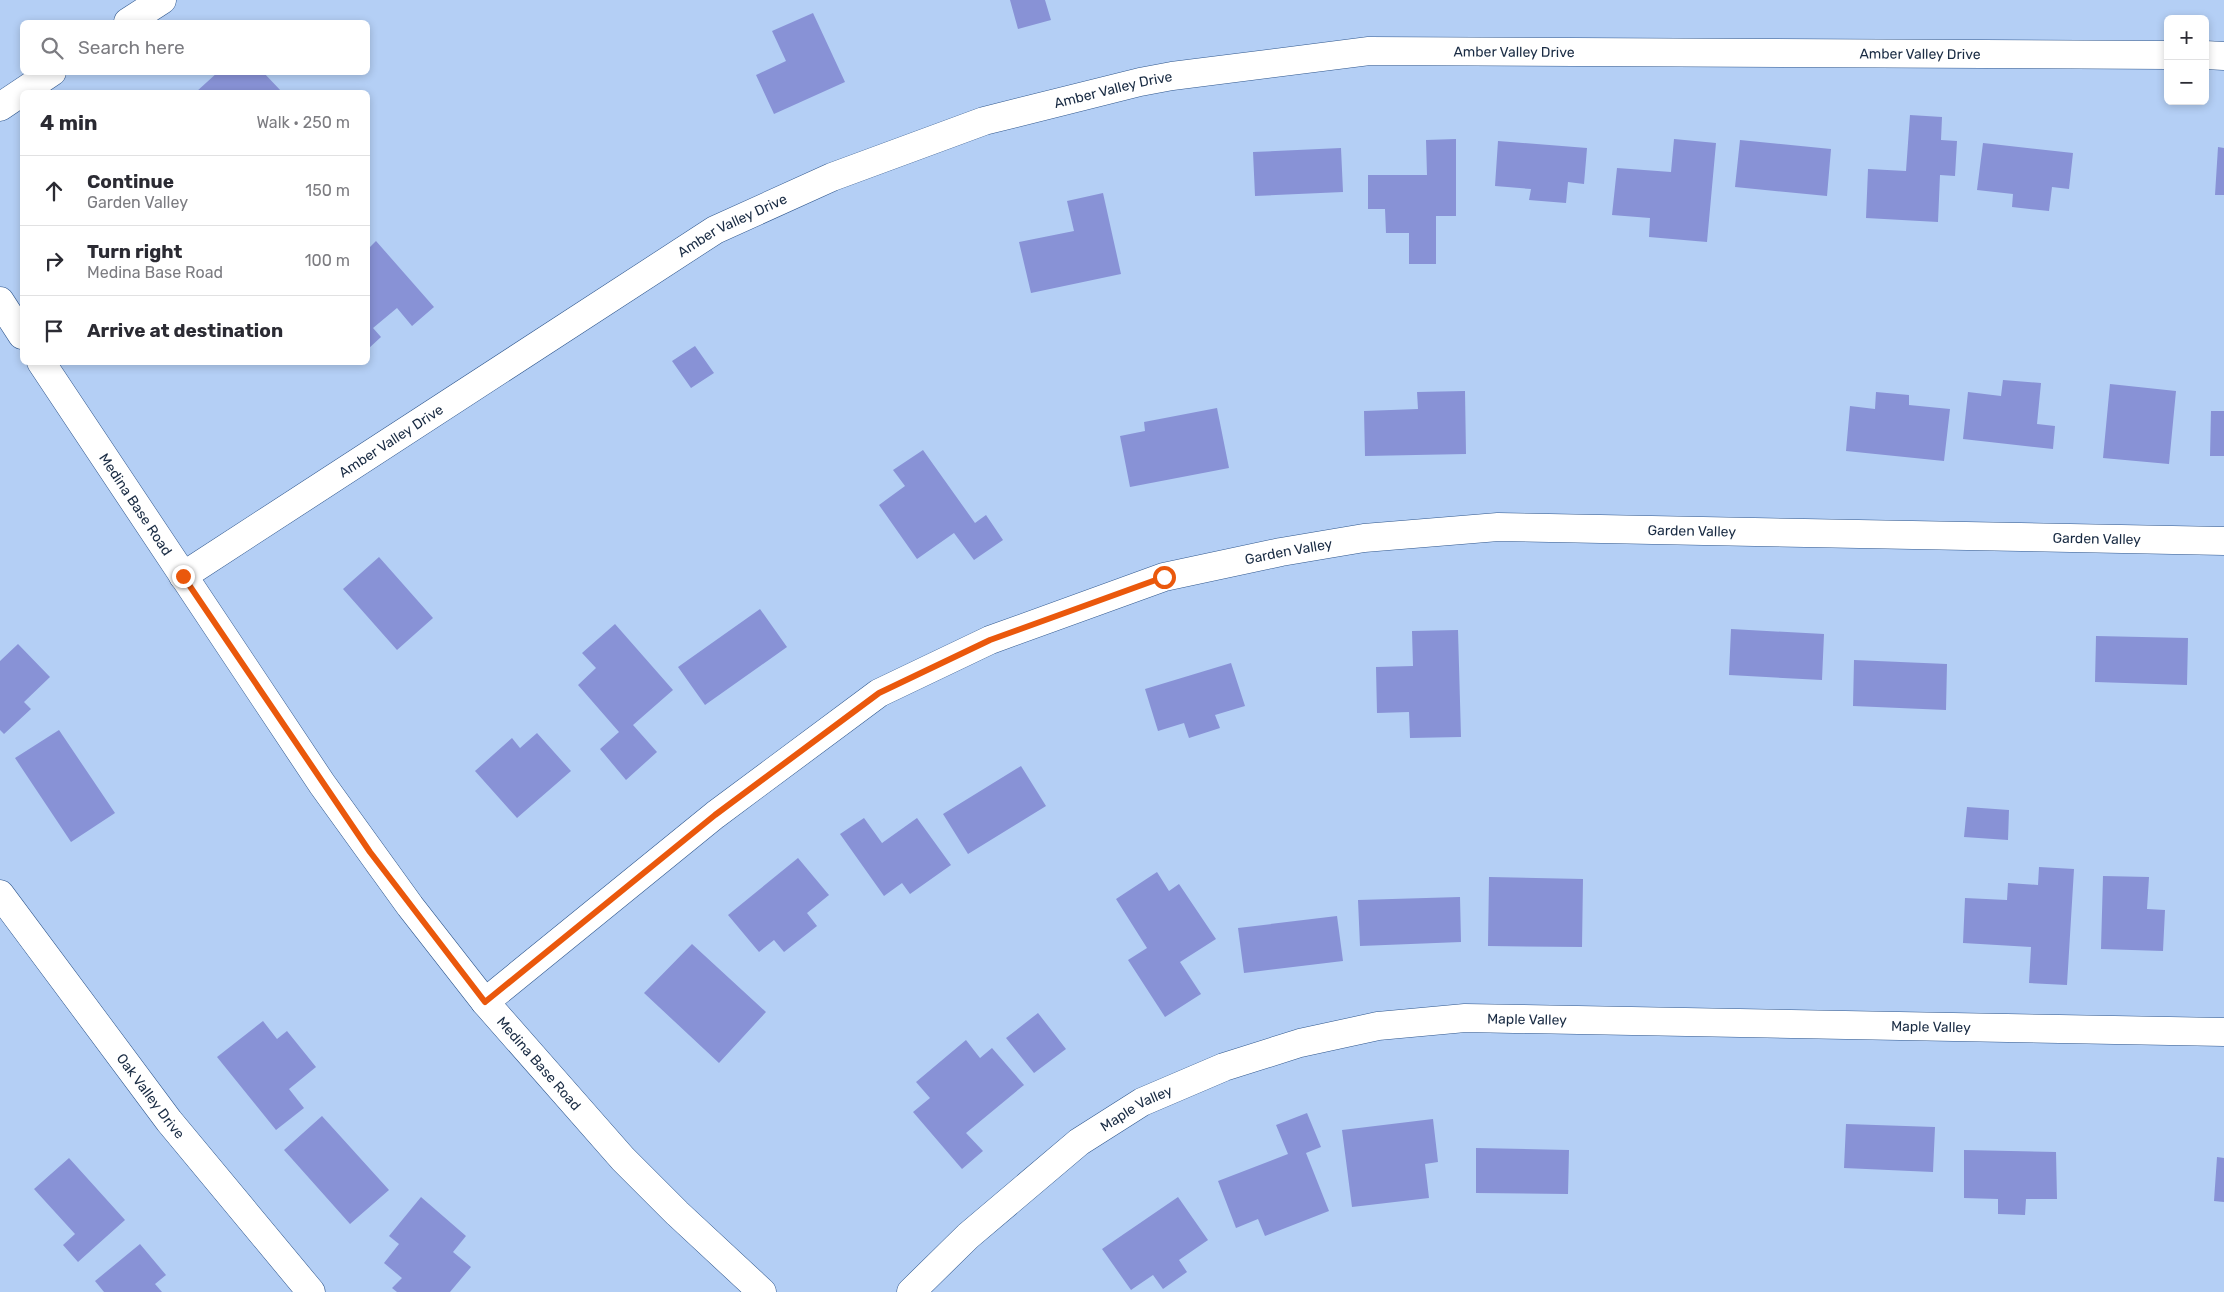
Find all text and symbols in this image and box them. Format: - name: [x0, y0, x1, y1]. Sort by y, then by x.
- map controls: [2164, 15, 2209, 105]
- button: +: [2164, 15, 2209, 60]
- search box: [20, 20, 370, 75]
- icon: search: [38, 34, 66, 62]
- text: Search here: [78, 36, 185, 59]
- street label: Amber Valley Drive: [1453, 43, 1575, 61]
- street label: Amber Valley Drive: [1859, 45, 1981, 63]
- button: −: [2164, 60, 2209, 105]
- street label: Amber Valley Drive: [1052, 68, 1174, 112]
- text: 4 min: [40, 110, 98, 135]
- text: Walk · 250 m: [256, 113, 350, 132]
- text: Continue: [87, 170, 174, 193]
- icon: ahead: [40, 177, 68, 205]
- text: 150 m: [305, 181, 350, 200]
- street label: Amber Valley Drive: [674, 190, 790, 261]
- text: Garden Valley: [87, 193, 188, 212]
- text: Turn right: [87, 240, 182, 263]
- icon: right: [40, 247, 68, 275]
- text: 100 m: [305, 251, 350, 270]
- text: Medina Base Road: [87, 263, 223, 282]
- icon: arrive: [40, 317, 68, 345]
- text: Arrive at destination: [87, 319, 283, 342]
- street label: Amber Valley Drive: [336, 401, 447, 481]
- street label: Medina Base Road: [95, 450, 175, 559]
- street label: Garden Valley: [1647, 522, 1736, 541]
- street label: Garden Valley: [2052, 530, 2141, 548]
- street label: Garden Valley: [1243, 535, 1334, 568]
- route end: [172, 565, 195, 588]
- route start: [1153, 566, 1176, 589]
- street label: Maple Valley: [1487, 1010, 1567, 1029]
- street label: Medina Base Road: [493, 1013, 584, 1114]
- street label: Maple Valley: [1891, 1018, 1971, 1036]
- street label: Oak Valley Drive: [113, 1050, 188, 1142]
- street label: Maple Valley: [1097, 1082, 1175, 1135]

